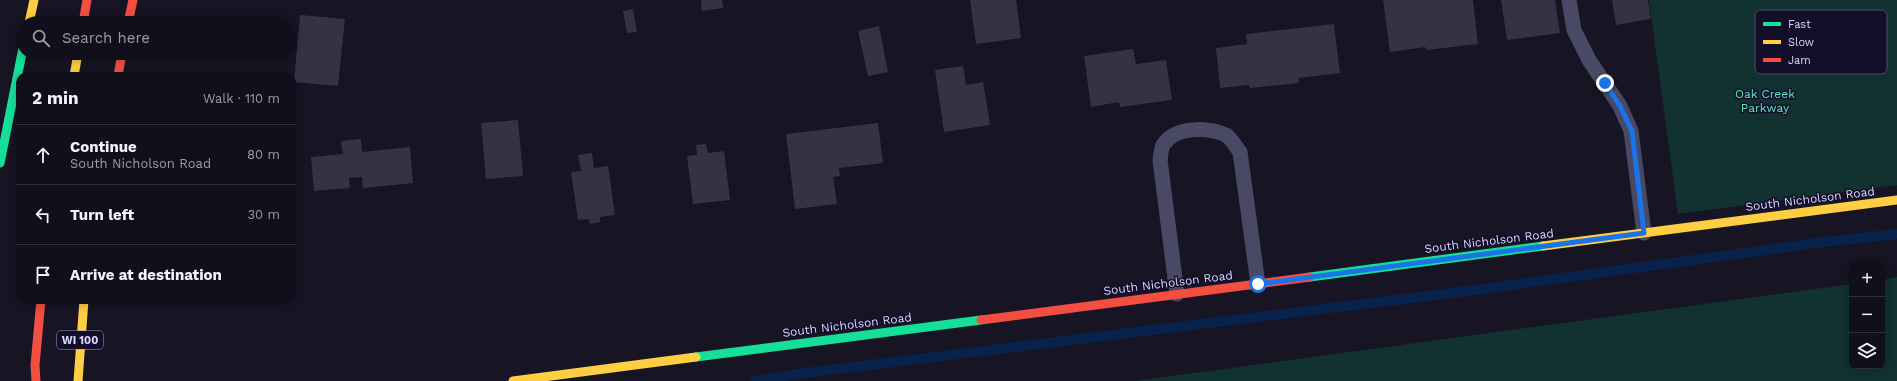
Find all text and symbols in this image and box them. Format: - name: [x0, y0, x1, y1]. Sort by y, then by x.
- legend: [1755, 10, 1887, 74]
- search box: [16, 16, 296, 60]
- text: Fast: [1788, 18, 1811, 31]
- icon: search: [30, 27, 52, 49]
- text: Search here: [62, 29, 150, 47]
- text: Slow: [1788, 36, 1814, 49]
- text: Jam: [1788, 54, 1811, 67]
- route end: [1596, 74, 1614, 92]
- park label: Oak Creek Parkway: [1735, 87, 1795, 115]
- text: 2 min: [32, 88, 78, 108]
- text: Walk · 110 m: [203, 91, 280, 106]
- text: Continue: [70, 138, 137, 156]
- icon: ahead: [32, 144, 54, 166]
- text: 80 m: [247, 147, 280, 162]
- text: South Nicholson Road: [70, 156, 211, 171]
- street label: South Nicholson Road: [1745, 184, 1875, 214]
- icon: left: [32, 204, 54, 226]
- text: Turn left: [70, 206, 134, 224]
- text: 30 m: [248, 207, 280, 222]
- street label: South Nicholson Road: [1424, 226, 1554, 256]
- map controls: [1849, 261, 1885, 369]
- button: +: [1849, 261, 1885, 297]
- icon: arrive: [32, 264, 54, 286]
- text: Arrive at destination: [70, 266, 222, 284]
- street label: South Nicholson Road: [1103, 268, 1233, 298]
- route start: [1249, 275, 1267, 293]
- button: −: [1849, 297, 1885, 333]
- street label: South Nicholson Road: [782, 310, 912, 340]
- road number: WI 100: [57, 331, 103, 349]
- button: layers: [1849, 333, 1885, 369]

